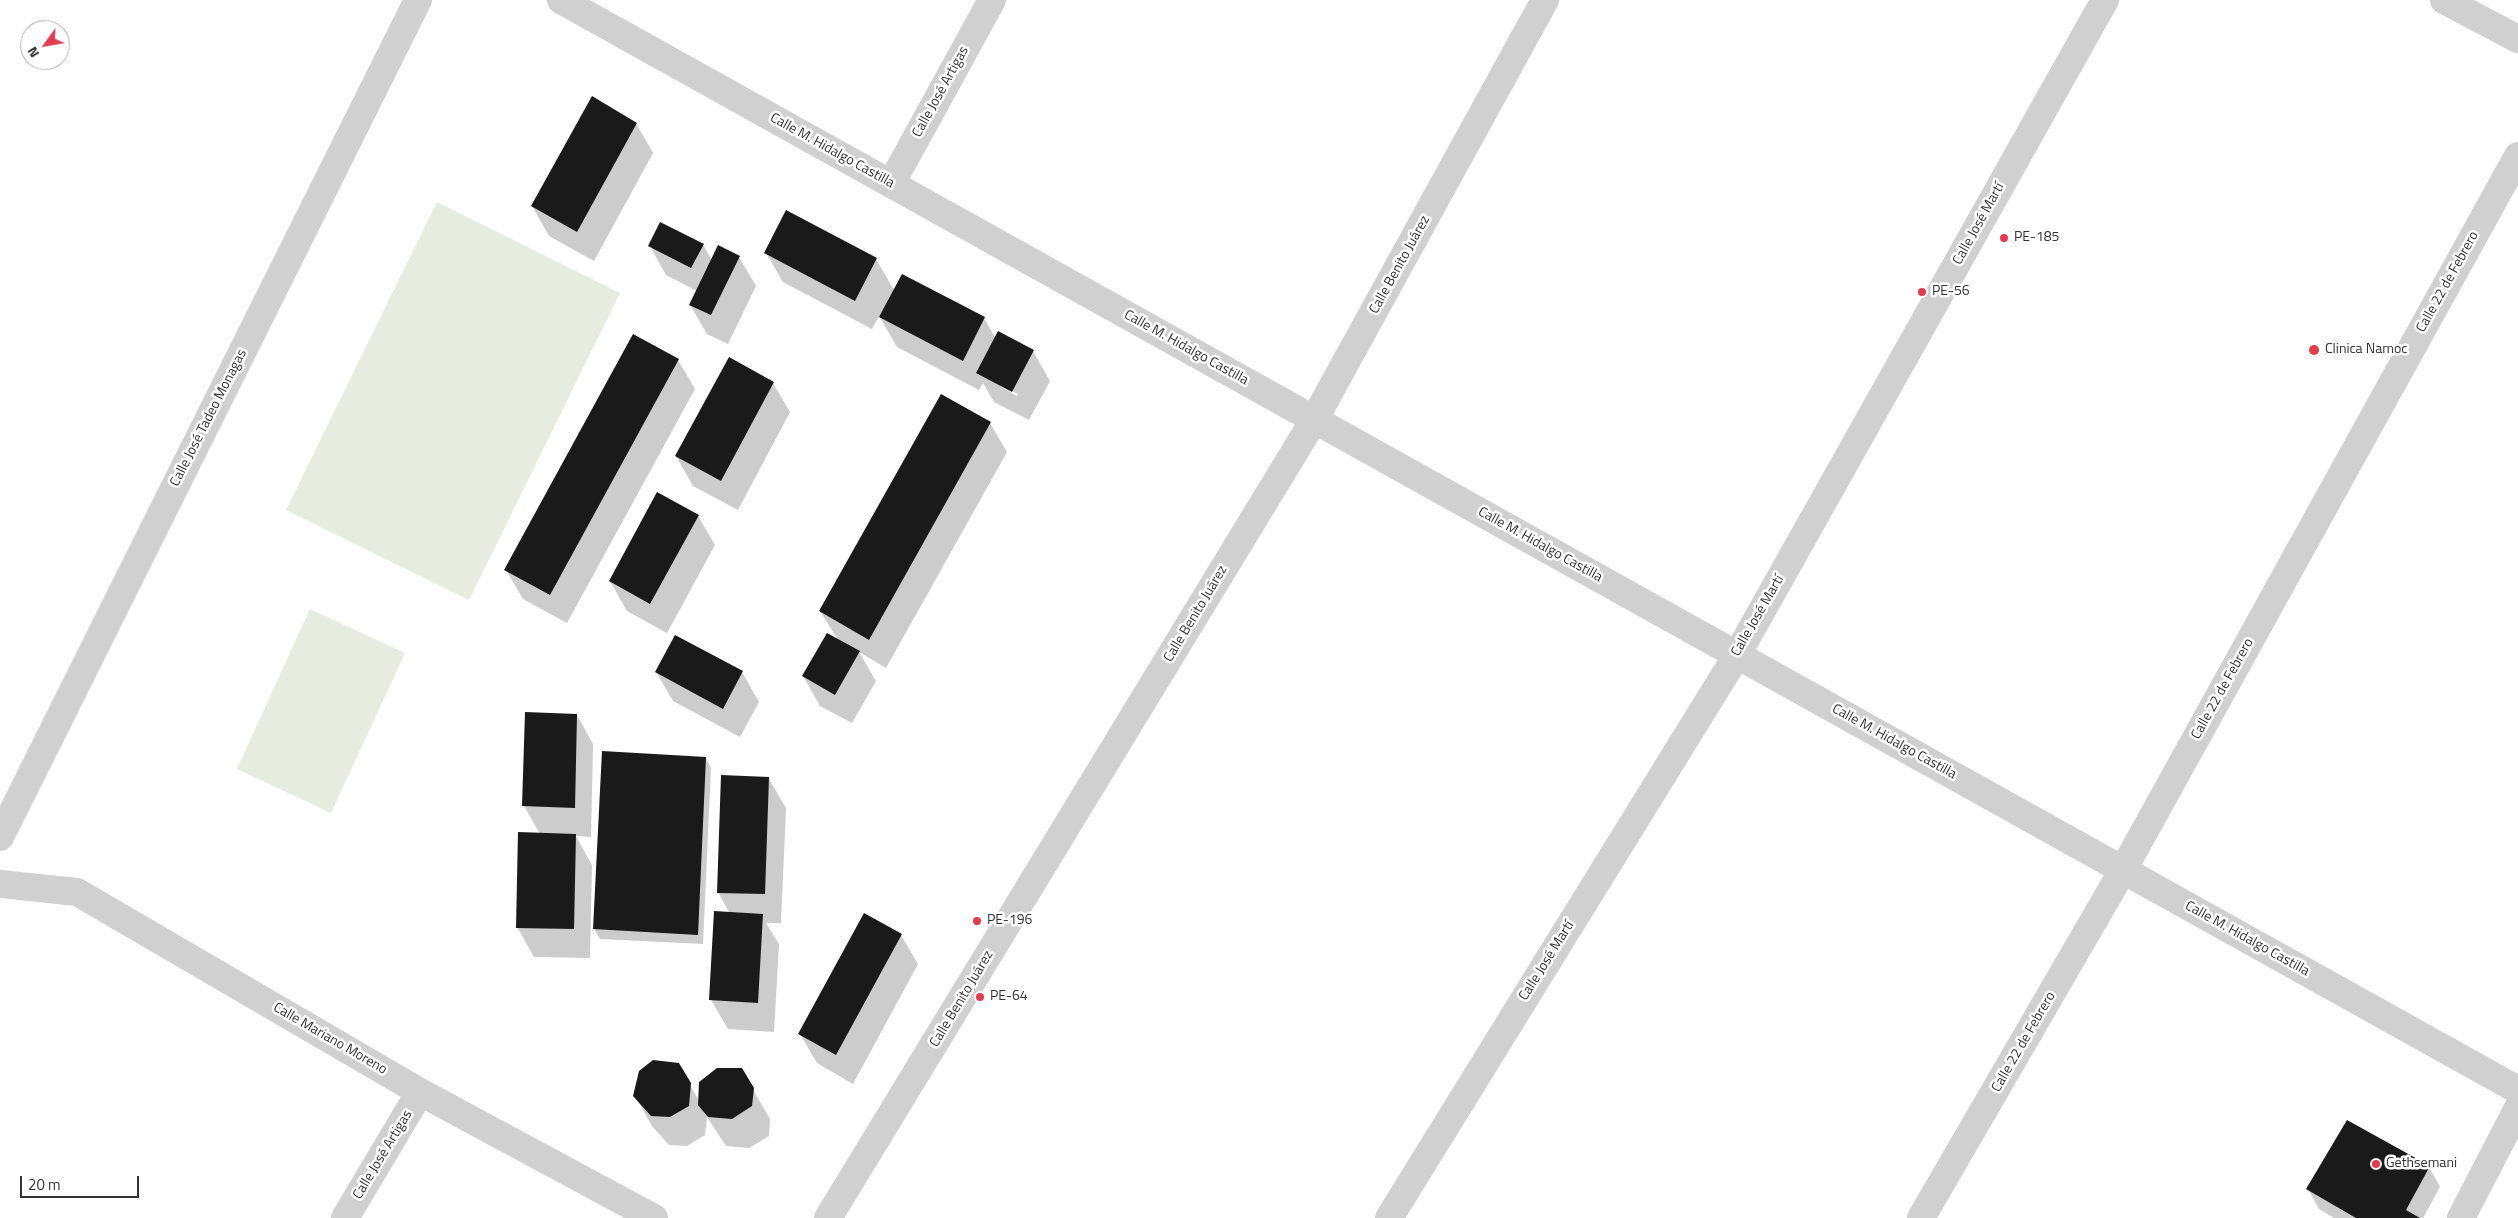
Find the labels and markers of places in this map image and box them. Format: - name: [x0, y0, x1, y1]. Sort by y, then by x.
- place label: PE-185: [2014, 230, 2059, 246]
- marker: PE-185: [1998, 232, 2010, 244]
- place label: PE-56: [1932, 284, 1970, 300]
- marker: PE-56: [1916, 286, 1928, 298]
- place label: Clinica Namoc: [2325, 342, 2407, 358]
- marker: Clinica Namoc: [2307, 343, 2321, 357]
- place label: PE-196: [987, 913, 1032, 929]
- marker: PE-196: [971, 915, 983, 927]
- place label: PE-64: [990, 989, 1028, 1005]
- marker: PE-64: [974, 991, 986, 1003]
- place label: Gethsemani: [2386, 1156, 2457, 1172]
- marker: Gethsemani: [2370, 1158, 2382, 1170]

